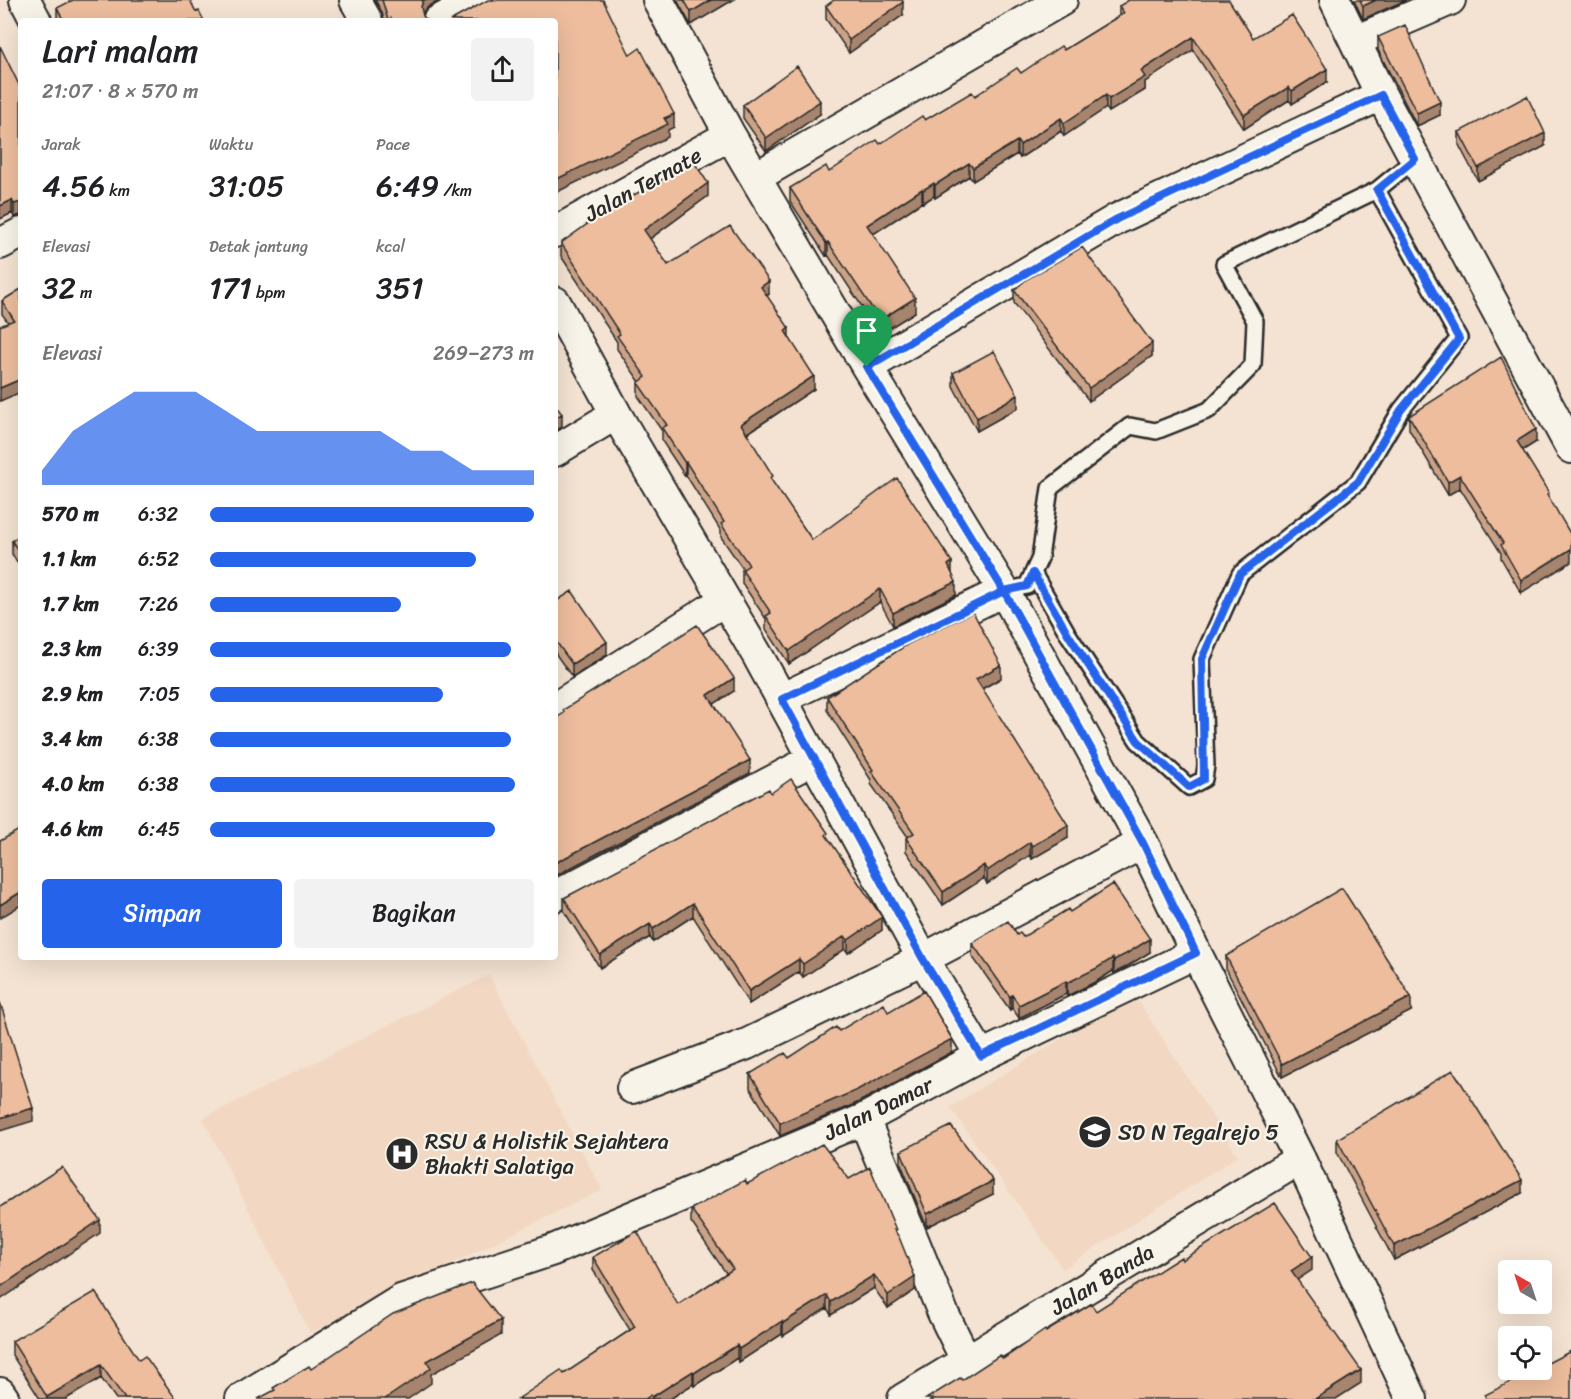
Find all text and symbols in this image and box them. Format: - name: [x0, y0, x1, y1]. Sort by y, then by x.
- text: Lari malam: [42, 22, 198, 80]
- button: share: [471, 38, 534, 101]
- text: 21:07 · 8 × 570 m: [42, 74, 198, 109]
- text: Jarak: [42, 130, 81, 159]
- text: Waktu: [209, 130, 253, 159]
- text: Pace: [376, 130, 410, 159]
- street label: Jalan Ternate: [576, 136, 709, 233]
- text: 4.56: [42, 159, 105, 213]
- text: 31:05: [209, 159, 285, 213]
- text: 6:49: [376, 159, 439, 213]
- text: km: [105, 176, 130, 205]
- text: /km: [439, 176, 472, 205]
- text: Elevasi: [42, 232, 90, 261]
- text: Detak jantung: [209, 232, 308, 261]
- text: kcal: [376, 232, 405, 261]
- text: 32: [42, 261, 76, 315]
- text: 171: [209, 261, 252, 315]
- text: 351: [376, 261, 424, 315]
- text: m: [76, 278, 92, 307]
- text: bpm: [252, 278, 286, 307]
- pin: [841, 305, 892, 367]
- icon: arrive: [850, 314, 883, 347]
- text: Elevasi: [42, 336, 102, 371]
- text: 269–273 m: [433, 336, 534, 371]
- text: 570 m: [42, 497, 99, 532]
- text: 6:32: [138, 497, 178, 532]
- text: 1.1 km: [42, 542, 96, 577]
- text: 6:52: [138, 542, 179, 577]
- text: 1.7 km: [42, 587, 99, 622]
- text: 7:26: [138, 587, 178, 622]
- text: 2.3 km: [42, 632, 102, 667]
- text: 6:39: [138, 632, 179, 667]
- text: 2.9 km: [42, 677, 103, 712]
- text: 7:05: [138, 677, 180, 712]
- text: 3.4 km: [42, 722, 103, 757]
- text: 6:38: [138, 722, 178, 757]
- text: 4.0 km: [42, 767, 104, 802]
- text: 6:38: [138, 767, 178, 802]
- text: 4.6 km: [42, 812, 103, 847]
- text: 6:45: [138, 812, 180, 847]
- button: Simpan: [42, 879, 282, 948]
- button: Bagikan: [294, 879, 534, 948]
- street label: Jalan Damar: [816, 1064, 941, 1152]
- place label: SD N Tegalrejo 5: [1118, 1113, 1279, 1152]
- school or university icon: SD N Tegalrejo 5: [1077, 1114, 1113, 1150]
- place label: RSU & Holistik Sejahtera Bhakti Salatiga: [425, 1122, 669, 1186]
- hospital icon: RSU & Holistik Sejahtera Bhakti Salatiga: [384, 1136, 420, 1172]
- street label: Jalan Banda: [1042, 1233, 1162, 1327]
- north arrow: [1498, 1260, 1552, 1314]
- map controls: [1498, 1260, 1552, 1380]
- button: locate: [1498, 1326, 1552, 1380]

